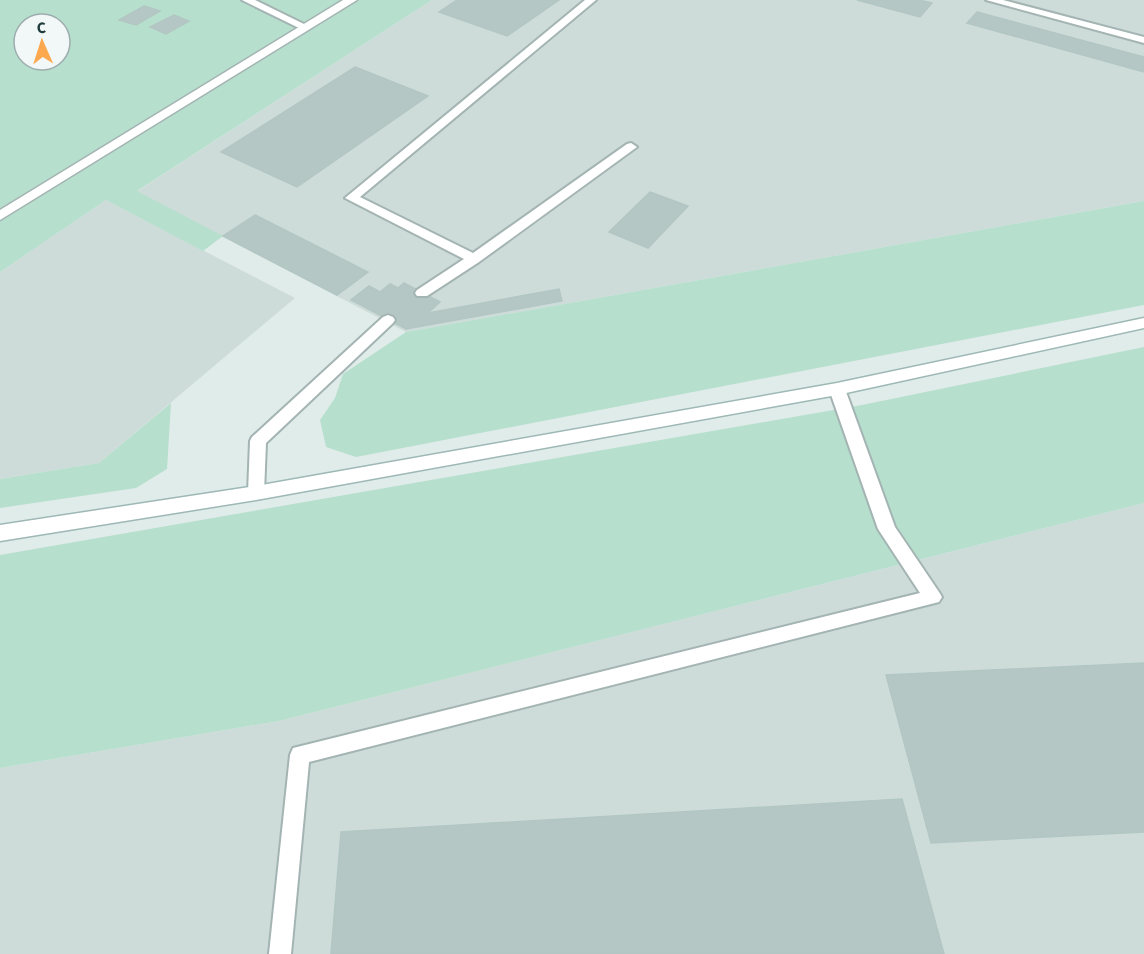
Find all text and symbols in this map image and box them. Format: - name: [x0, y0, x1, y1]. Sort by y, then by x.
- north arrow: [12, 12, 72, 72]
- text: С: [36, 17, 46, 39]

